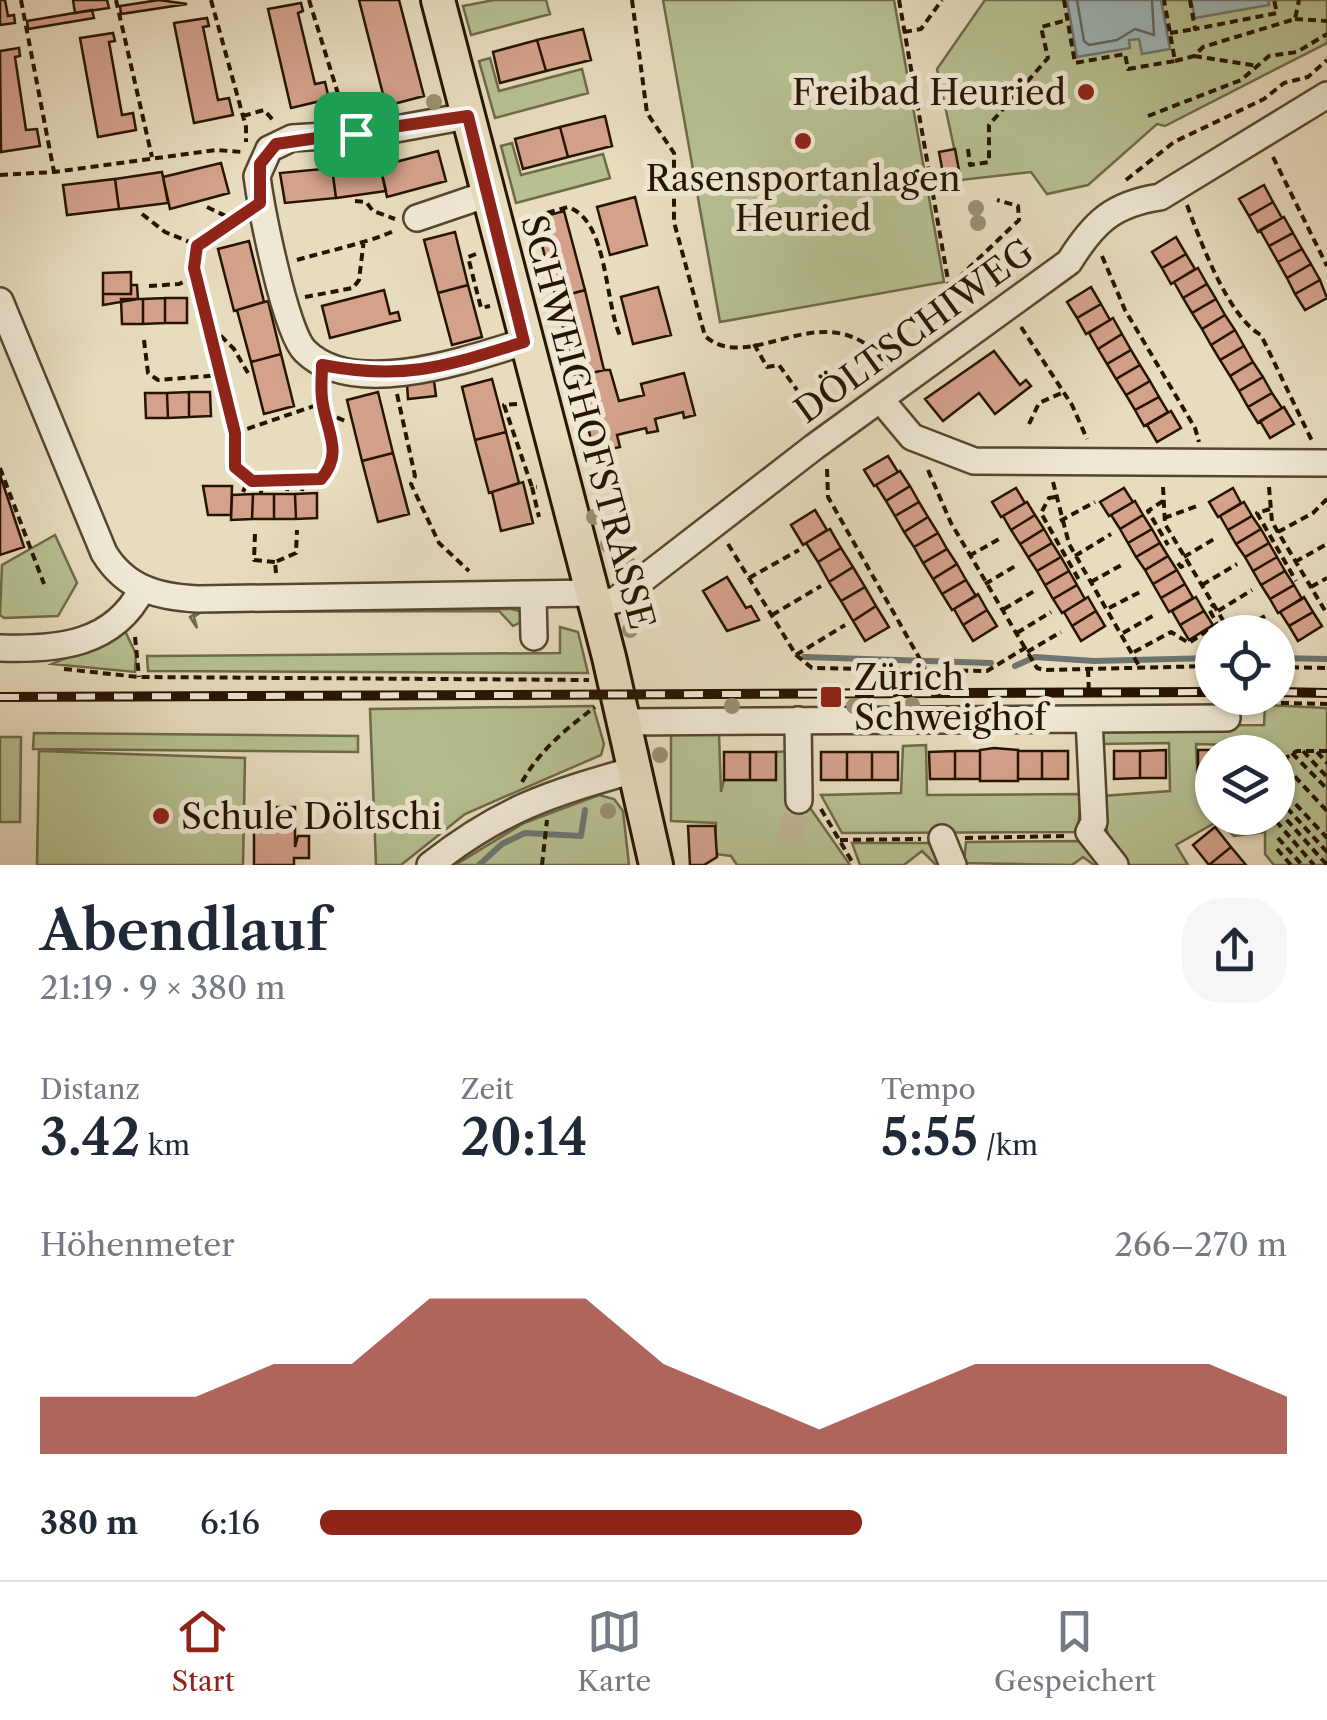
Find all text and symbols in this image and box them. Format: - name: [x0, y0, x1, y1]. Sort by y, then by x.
- place label: Freibad Heuried: [792, 71, 1066, 114]
- marker: Freibad Heuried: [1075, 81, 1097, 103]
- pin: [314, 92, 399, 177]
- icon: arrive: [329, 107, 384, 162]
- marker: Rasensportanlagen Heuried: [792, 130, 814, 152]
- place label: Rasensportanlagen Heuried: [645, 157, 961, 240]
- street label: SCHWEIGHOFSTRASSE: [512, 210, 664, 634]
- street label: DÖLTSCHIWEG: [786, 230, 1042, 432]
- map controls: [1195, 615, 1295, 835]
- button: locate: [1195, 615, 1295, 715]
- place label: Zürich Schweighof: [854, 656, 1050, 739]
- marker: Zürich Schweighof: [818, 684, 844, 710]
- button: layers: [1195, 735, 1295, 835]
- place label: Schule Döltschi: [181, 795, 442, 838]
- marker: Schule Döltschi: [150, 805, 172, 827]
- text: Abendlauf: [40, 897, 328, 964]
- button: share: [1182, 898, 1287, 1003]
- text: 21:19 · 9 × 380 m: [40, 968, 286, 1007]
- text: Distanz: [40, 1072, 140, 1106]
- text: Zeit: [461, 1072, 514, 1106]
- text: Tempo: [881, 1072, 976, 1106]
- text: 3.42: [40, 1106, 140, 1168]
- text: 20:14: [461, 1106, 588, 1168]
- text: 5:55: [881, 1106, 978, 1168]
- text: km: [140, 1128, 190, 1162]
- text: /km: [978, 1128, 1038, 1162]
- text: Höhenmeter: [40, 1225, 235, 1264]
- text: 266–270 m: [1115, 1225, 1287, 1264]
- text: 380 m: [40, 1503, 138, 1542]
- text: 6:16: [200, 1503, 260, 1542]
- tab: Start: [171, 1604, 235, 1698]
- tab: Karte: [577, 1604, 651, 1698]
- tab: Gespeichert: [994, 1604, 1156, 1698]

